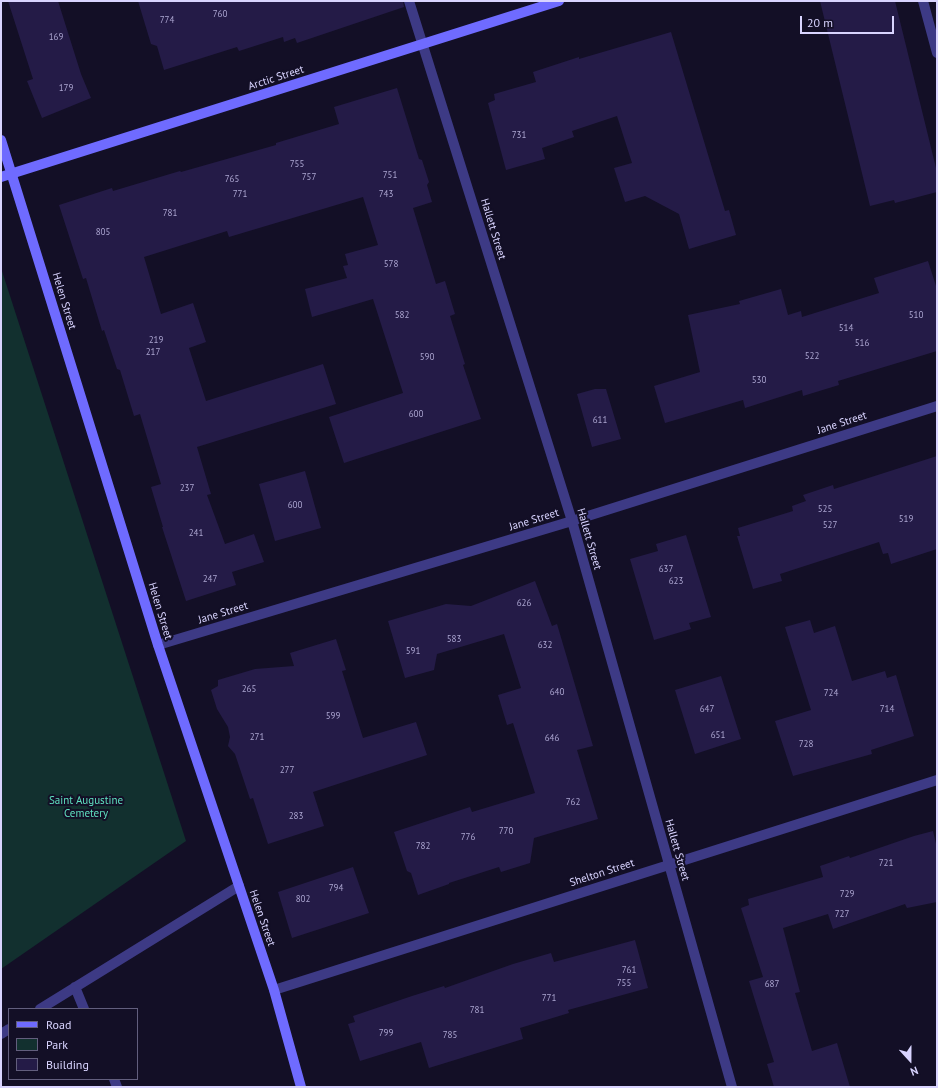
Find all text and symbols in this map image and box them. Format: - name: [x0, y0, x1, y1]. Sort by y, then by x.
- scale bar: [802, 8, 896, 34]
- house number: 760: [213, 9, 227, 19]
- house number: 774: [160, 15, 174, 25]
- text: 20 m: [807, 15, 833, 30]
- house number: 169: [49, 32, 63, 42]
- street label: Arctic Street: [246, 63, 306, 93]
- house number: 179: [59, 83, 73, 93]
- house number: 731: [512, 130, 526, 140]
- house number: 755: [290, 159, 304, 169]
- house number: 751: [383, 170, 397, 180]
- house number: 757: [302, 172, 316, 182]
- house number: 765: [225, 174, 239, 184]
- house number: 771: [233, 189, 247, 199]
- house number: 743: [379, 189, 393, 199]
- street label: Hallett Street: [477, 197, 509, 261]
- house number: 781: [163, 208, 177, 218]
- house number: 805: [96, 227, 110, 237]
- house number: 578: [384, 259, 398, 269]
- street label: Helen Street: [49, 271, 79, 331]
- house number: 582: [395, 310, 409, 320]
- house number: 510: [909, 310, 923, 320]
- house number: 514: [839, 323, 853, 333]
- house number: 219: [149, 335, 163, 345]
- house number: 516: [855, 338, 869, 348]
- house number: 217: [146, 347, 160, 357]
- house number: 522: [805, 351, 819, 361]
- house number: 590: [420, 352, 434, 362]
- house number: 530: [752, 375, 766, 385]
- house number: 600: [409, 409, 423, 419]
- street label: Jane Street: [816, 409, 868, 437]
- house number: 611: [593, 415, 607, 425]
- house number: 237: [180, 483, 194, 493]
- house number: 600: [288, 500, 302, 510]
- house number: 525: [818, 504, 832, 514]
- street label: Jane Street: [508, 506, 560, 534]
- street label: Hallett Street: [574, 507, 604, 571]
- house number: 519: [899, 514, 913, 524]
- house number: 527: [823, 520, 837, 530]
- house number: 241: [189, 528, 203, 538]
- house number: 637: [659, 564, 673, 574]
- house number: 247: [203, 574, 217, 584]
- house number: 623: [669, 576, 683, 586]
- street label: Helen Street: [145, 581, 175, 641]
- house number: 626: [517, 598, 531, 608]
- street label: Jane Street: [197, 599, 249, 627]
- house number: 583: [447, 634, 461, 644]
- house number: 632: [538, 640, 552, 650]
- house number: 591: [406, 646, 420, 656]
- house number: 265: [242, 684, 256, 694]
- house number: 640: [550, 687, 564, 697]
- house number: 724: [824, 688, 838, 698]
- house number: 647: [700, 704, 714, 714]
- house number: 714: [880, 704, 894, 714]
- house number: 599: [326, 711, 340, 721]
- house number: 651: [711, 730, 725, 740]
- house number: 271: [250, 732, 264, 742]
- house number: 646: [545, 733, 559, 743]
- house number: 728: [799, 739, 813, 749]
- house number: 277: [280, 765, 294, 775]
- park label: Saint Augustine Cemetery: [49, 794, 123, 820]
- house number: 762: [566, 797, 580, 807]
- house number: 283: [289, 811, 303, 821]
- street label: Hallett Street: [662, 818, 692, 882]
- house number: 770: [499, 826, 513, 836]
- house number: 776: [461, 832, 475, 842]
- house number: 782: [416, 841, 430, 851]
- street label: Shelton Street: [568, 856, 636, 890]
- house number: 721: [879, 858, 893, 868]
- house number: 794: [329, 883, 343, 893]
- street label: Helen Street: [246, 888, 278, 948]
- house number: 729: [840, 889, 854, 899]
- house number: 802: [296, 894, 310, 904]
- house number: 727: [835, 909, 849, 919]
- house number: 761: [622, 965, 636, 975]
- house number: 755: [617, 978, 631, 988]
- house number: 687: [765, 979, 779, 989]
- house number: 771: [542, 993, 556, 1003]
- house number: 781: [470, 1005, 484, 1015]
- legend: [8, 1008, 138, 1080]
- text: Road: [46, 1017, 71, 1032]
- house number: 799: [379, 1028, 393, 1038]
- house number: 785: [443, 1030, 457, 1040]
- text: Park: [46, 1037, 68, 1052]
- north arrow: [890, 1040, 930, 1080]
- text: Building: [46, 1057, 89, 1072]
- text: N: [908, 1063, 920, 1079]

